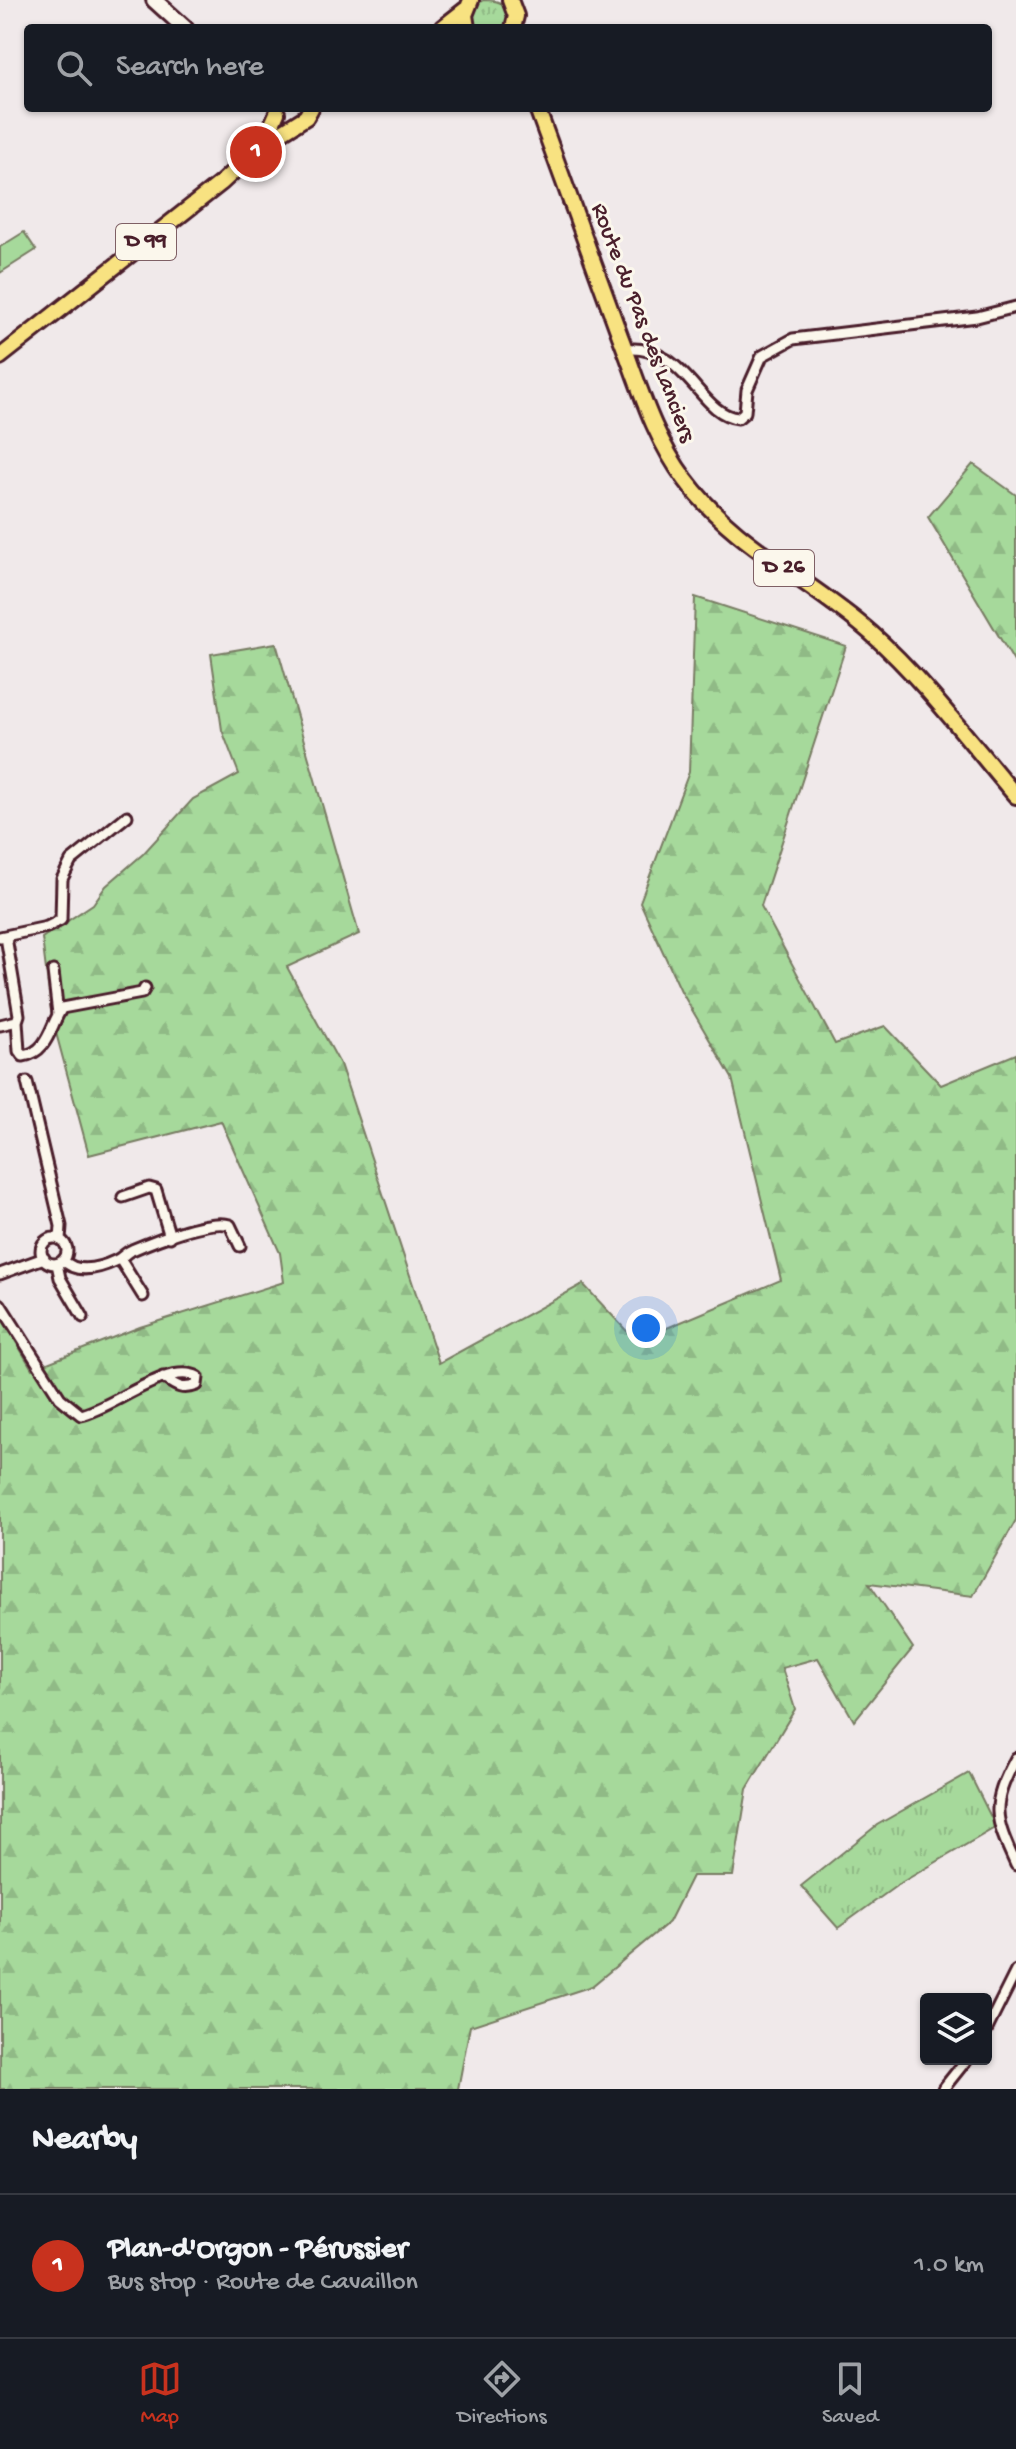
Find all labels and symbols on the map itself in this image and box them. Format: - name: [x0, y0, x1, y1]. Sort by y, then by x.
- pin: 1: [230, 122, 282, 182]
- street label: Route du Pas des Lanciers: [583, 199, 701, 448]
- road number: D 99: [116, 224, 176, 260]
- road number: D 26: [754, 550, 814, 586]
- your location: [626, 1308, 666, 1348]

